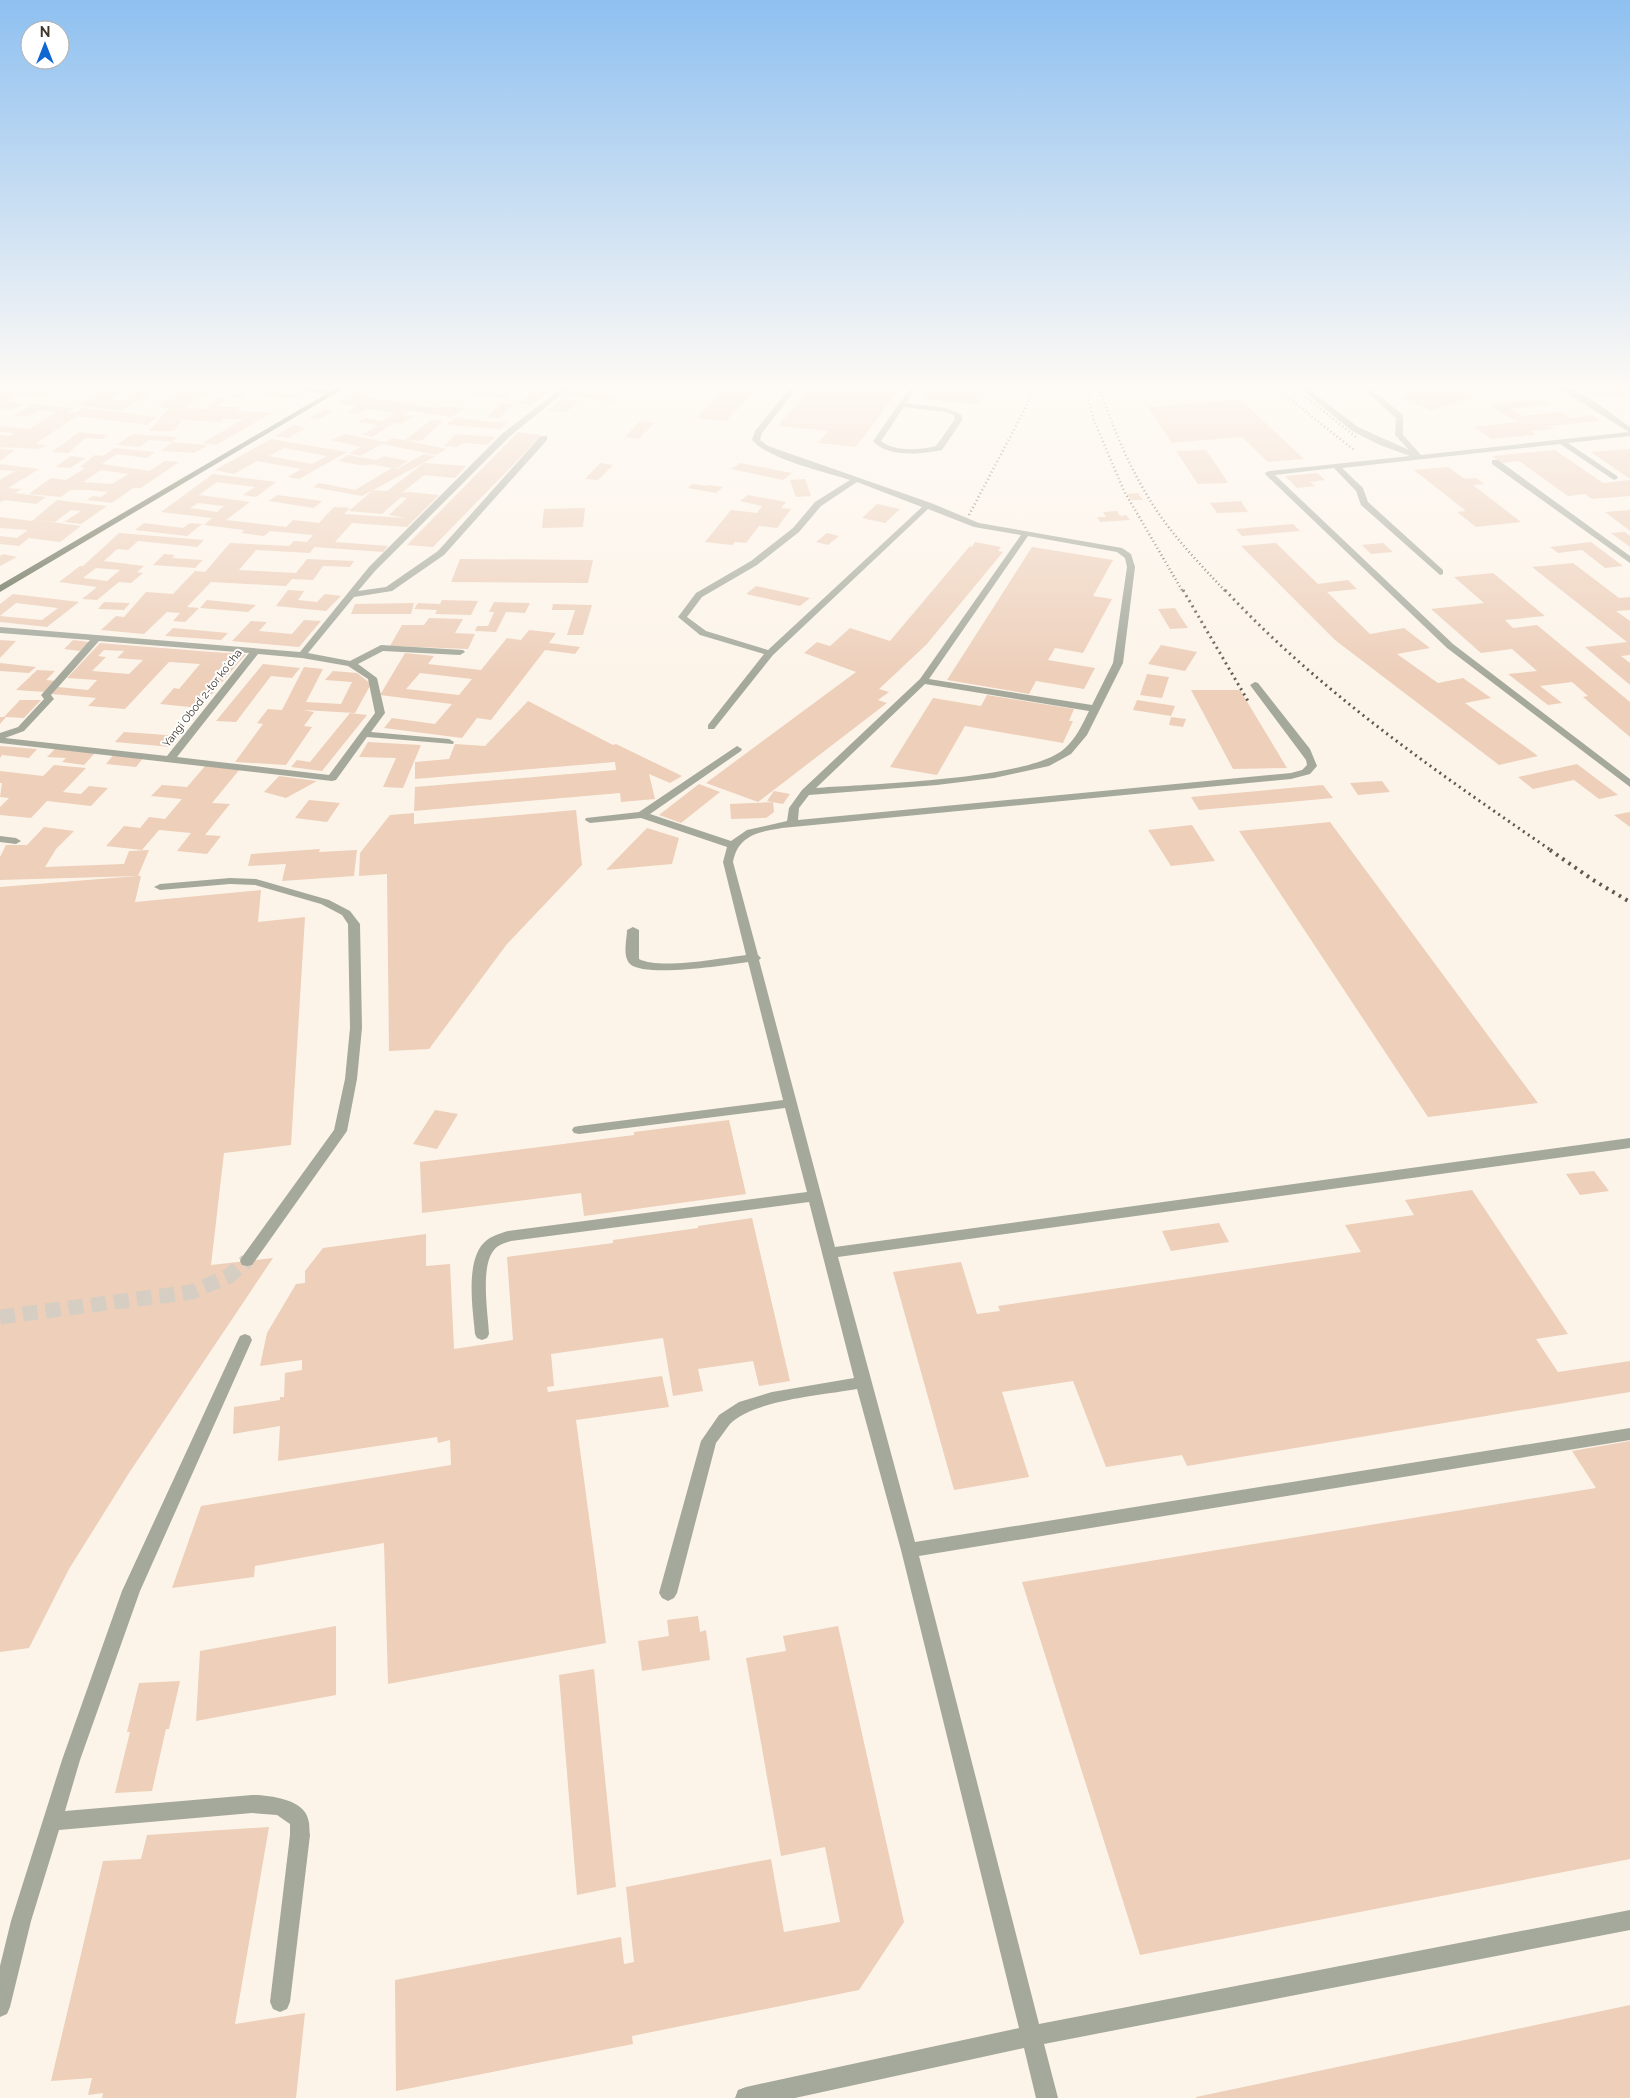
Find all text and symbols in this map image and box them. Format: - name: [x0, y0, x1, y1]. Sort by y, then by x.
- north arrow: [20, 20, 70, 70]
- text: N: [40, 24, 50, 40]
- street label: Yangi Obod 2-tor koʻcha: [160, 647, 245, 750]

